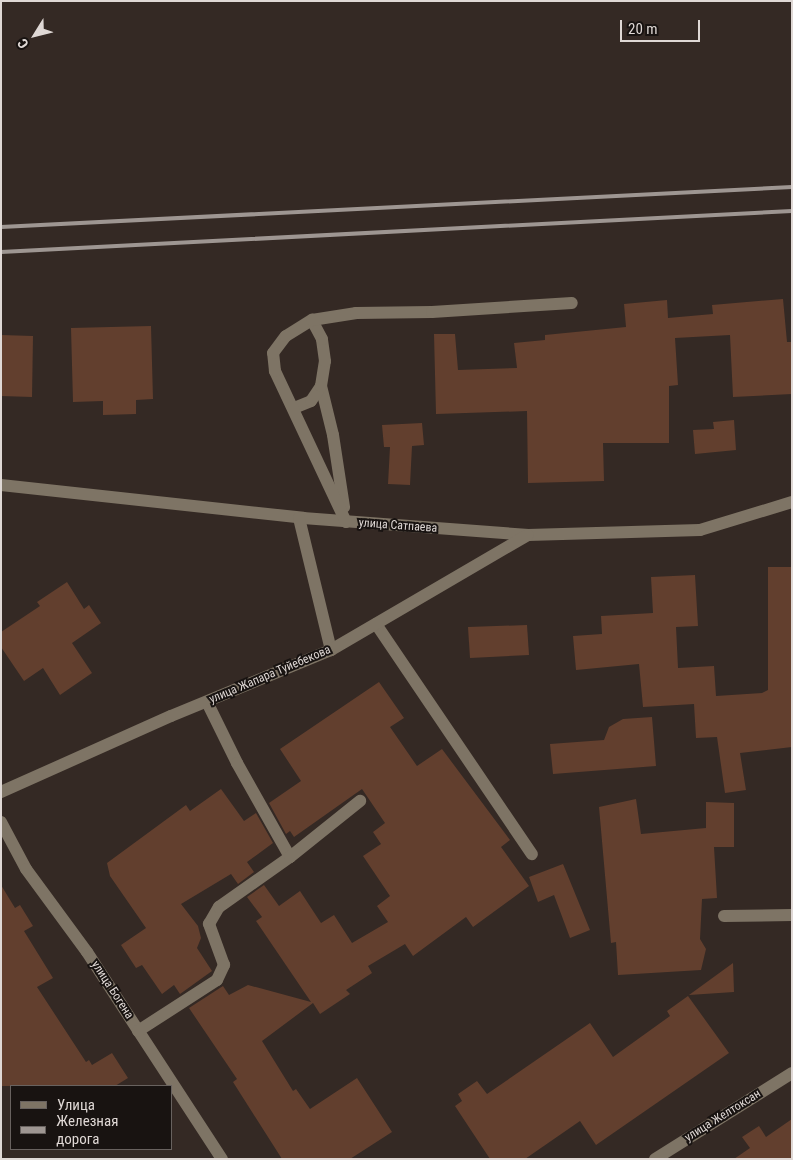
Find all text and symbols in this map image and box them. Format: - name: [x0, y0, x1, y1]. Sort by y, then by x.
- north arrow: [10, 10, 60, 60]
- scale bar: [623, 10, 703, 42]
- text: 20 m: [628, 20, 658, 38]
- text: С: [14, 36, 32, 52]
- street label: улица Сатпаева: [358, 516, 438, 536]
- street label: улица Жапара Туйебекова: [207, 643, 333, 707]
- street label: улица Богена: [88, 958, 136, 1022]
- legend: [10, 1085, 172, 1150]
- street label: улица Желтоксан: [682, 1087, 764, 1145]
- text: Улица: [57, 1096, 95, 1114]
- text: Железная дорога: [56, 1112, 118, 1148]

